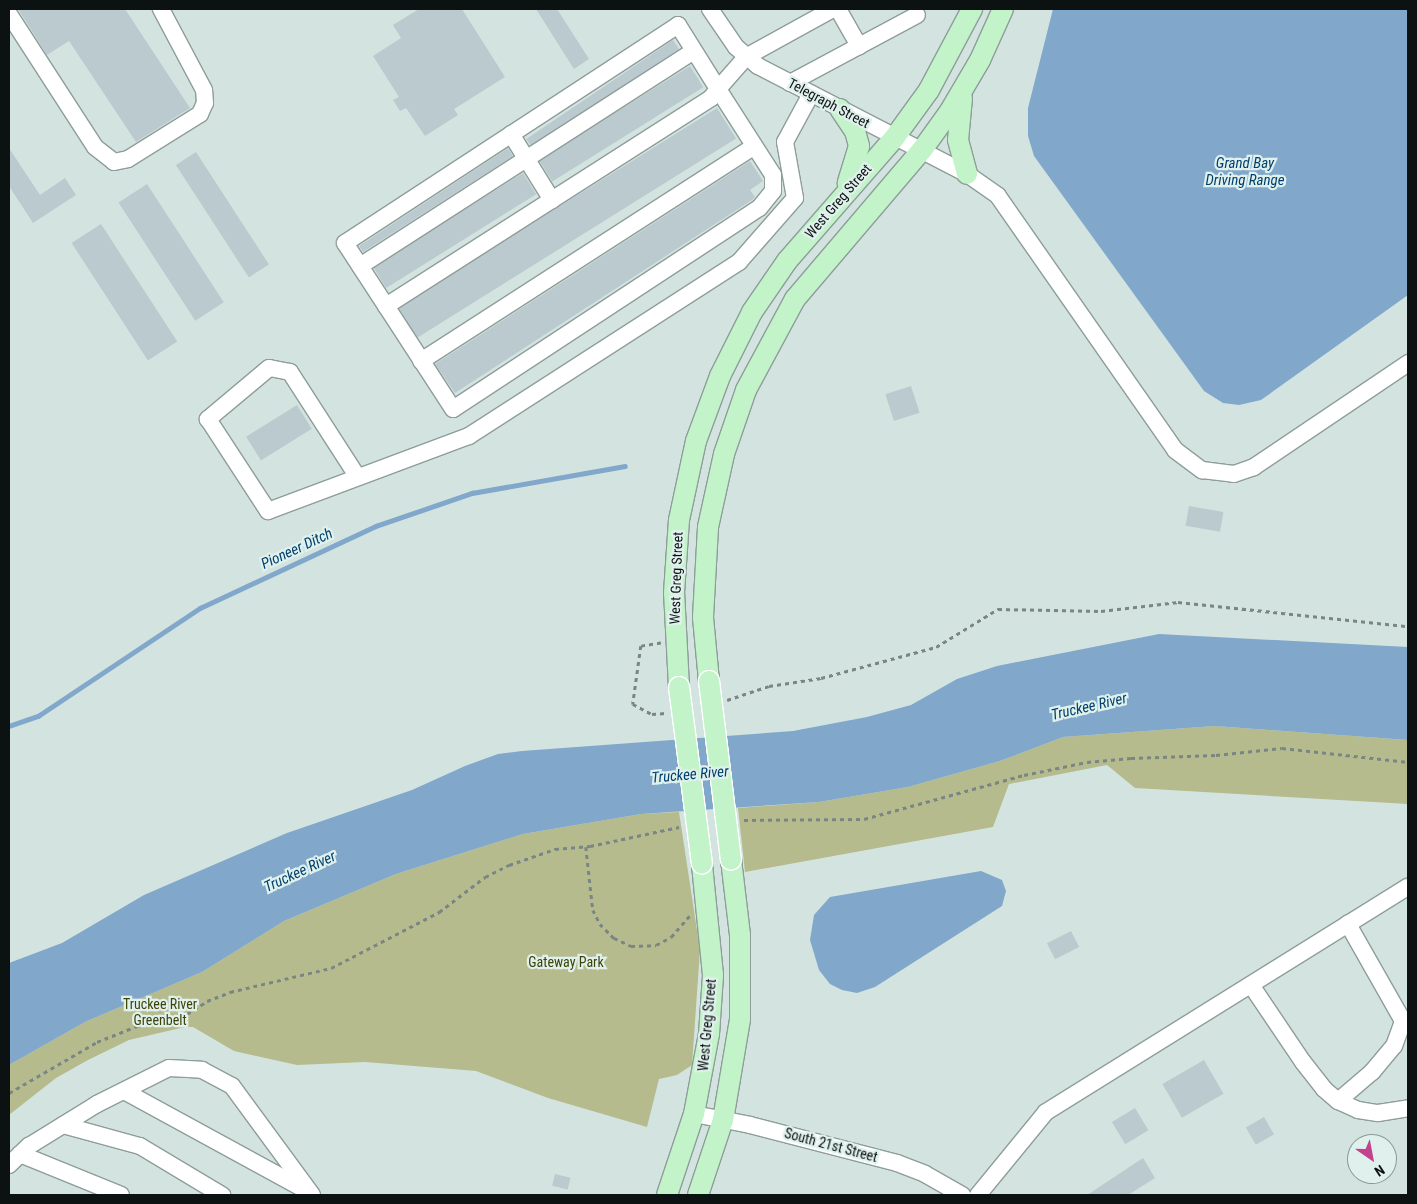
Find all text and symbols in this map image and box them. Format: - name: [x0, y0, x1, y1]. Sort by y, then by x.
- street label: Telegraph Street: [785, 74, 873, 132]
- water label: Grand Bay Driving Range: [1205, 154, 1285, 189]
- street label: West Greg Street: [801, 161, 875, 241]
- water label: Pioneer Ditch: [258, 525, 336, 573]
- street label: West Greg Street: [666, 531, 686, 625]
- water label: Truckee River: [1049, 690, 1129, 724]
- water label: Truckee River: [651, 763, 729, 787]
- water label: Truckee River: [261, 848, 339, 896]
- park label: Gateway Park: [528, 954, 604, 970]
- street label: West Greg Street: [695, 978, 719, 1072]
- park label: Truckee River Greenbelt: [123, 996, 197, 1028]
- street label: South 21st Street: [783, 1125, 879, 1165]
- north arrow: [1347, 1134, 1397, 1184]
- text: N: [1372, 1162, 1388, 1180]

